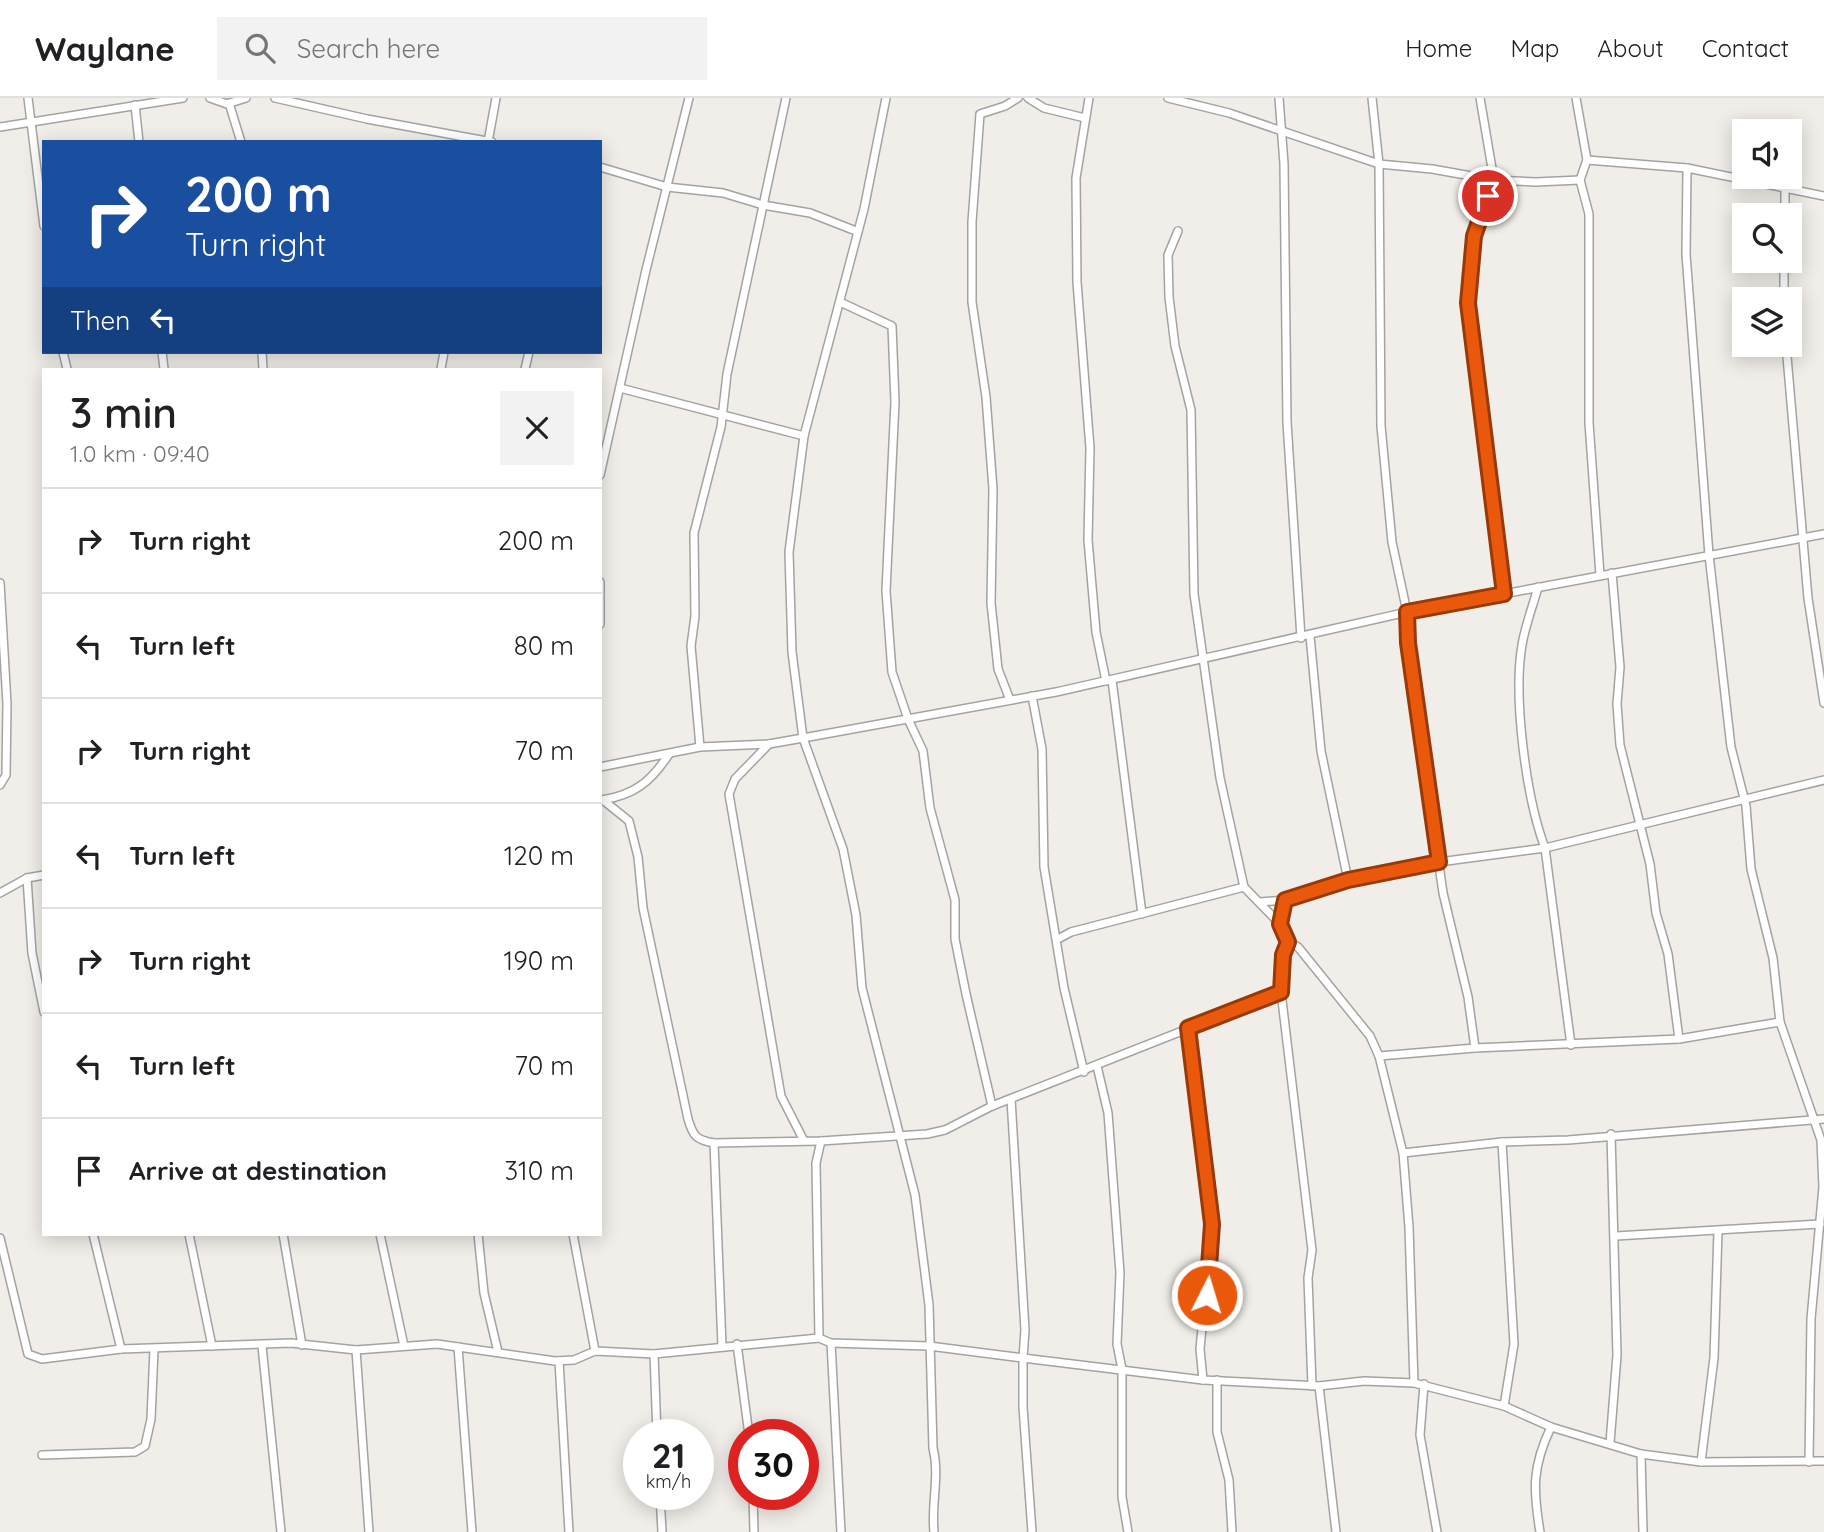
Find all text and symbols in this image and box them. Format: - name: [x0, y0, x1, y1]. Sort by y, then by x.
- search box: [217, 17, 707, 80]
- text: Waylane: [35, 28, 175, 69]
- icon: search: [241, 29, 279, 67]
- text: Search here: [297, 32, 440, 65]
- text: Home: [1405, 33, 1472, 63]
- text: Map: [1510, 33, 1559, 63]
- text: About: [1597, 33, 1664, 63]
- text: Contact: [1702, 33, 1789, 63]
- map controls: [1732, 119, 1802, 357]
- button: sound: [1732, 119, 1802, 189]
- text: 200 m: [185, 163, 332, 224]
- pin: [1458, 166, 1518, 226]
- icon: right: [70, 168, 161, 259]
- icon: arrive: [1469, 177, 1507, 215]
- button: search: [1732, 203, 1802, 273]
- text: Turn right: [185, 224, 326, 264]
- button: layers: [1732, 287, 1802, 357]
- icon: left: [144, 301, 182, 339]
- text: Then: [70, 304, 130, 337]
- text: 3 min: [70, 386, 177, 439]
- button: close: [500, 391, 574, 465]
- text: 1.0 km · 09:40: [70, 439, 210, 468]
- icon: right: [70, 522, 108, 560]
- text: Turn right: [129, 524, 251, 557]
- text: 200 m: [498, 524, 574, 557]
- icon: left: [70, 627, 108, 665]
- text: Turn left: [129, 629, 236, 662]
- text: 80 m: [514, 629, 574, 662]
- icon: right: [70, 732, 108, 770]
- text: Turn right: [129, 734, 251, 767]
- text: 70 m: [514, 734, 574, 767]
- icon: left: [70, 837, 108, 875]
- text: Turn left: [129, 839, 236, 872]
- text: 120 m: [504, 839, 574, 872]
- icon: right: [70, 942, 108, 980]
- text: Turn right: [129, 944, 251, 977]
- text: 190 m: [504, 944, 574, 977]
- icon: left: [70, 1047, 108, 1085]
- text: Turn left: [129, 1049, 236, 1082]
- text: 70 m: [514, 1049, 574, 1082]
- icon: arrive: [70, 1152, 108, 1190]
- text: Arrive at destination: [129, 1154, 387, 1187]
- text: 310 m: [504, 1154, 574, 1187]
- position arrow: [1170, 1258, 1244, 1332]
- speed limit sign: 30: [728, 1419, 819, 1510]
- text: 21: [652, 1433, 685, 1477]
- text: km/h: [646, 1470, 691, 1493]

